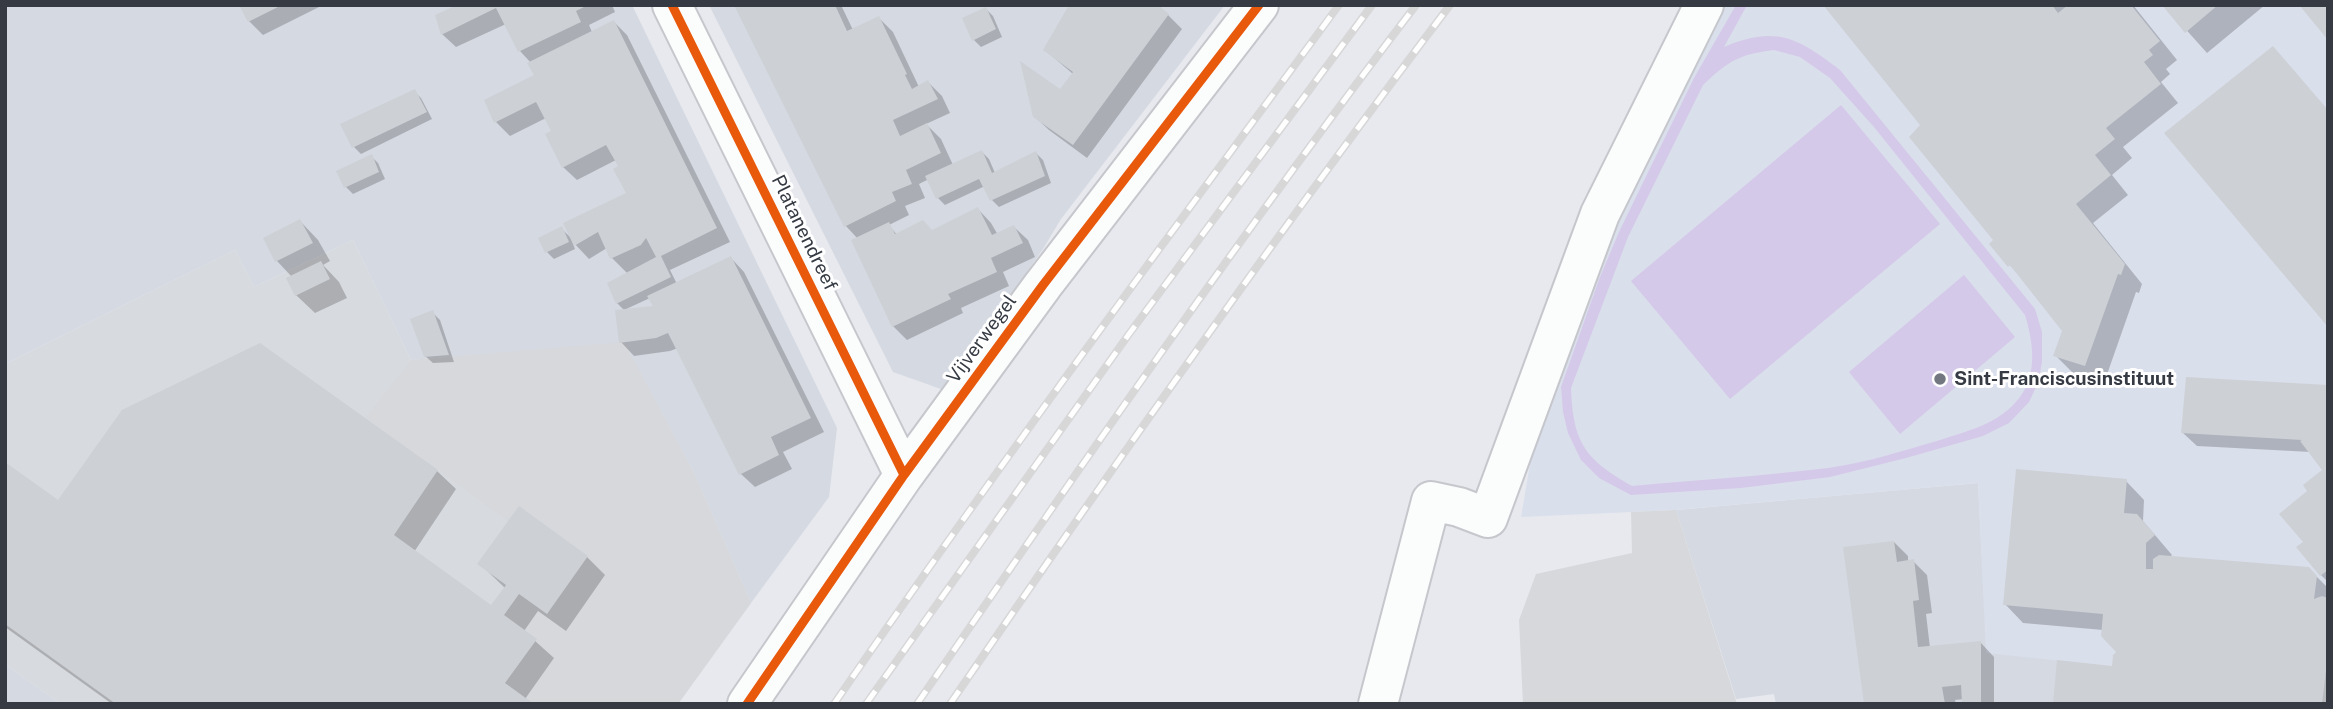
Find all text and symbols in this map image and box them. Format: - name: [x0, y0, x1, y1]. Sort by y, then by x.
- street label: Platanendreef: [766, 171, 842, 295]
- street label: Vijverwegel: [942, 290, 1022, 388]
- place label: Sint-Franciscusinstituut: [1954, 368, 2174, 390]
- marker: Sint-Franciscusinstituut: [1932, 371, 1948, 387]

